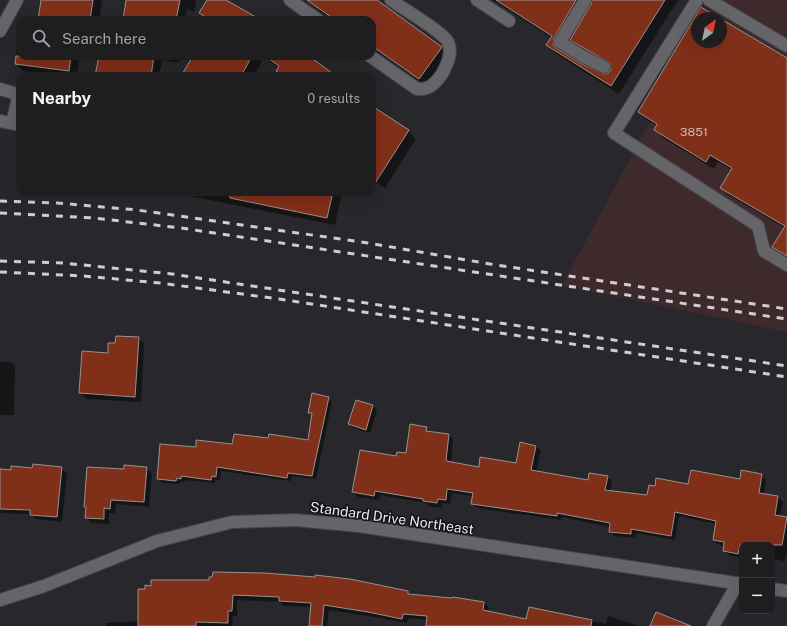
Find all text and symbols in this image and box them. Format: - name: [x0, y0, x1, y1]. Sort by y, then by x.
- north arrow: [691, 12, 727, 48]
- search box: [16, 16, 376, 60]
- icon: search: [30, 27, 52, 49]
- text: Search here: [62, 30, 146, 47]
- text: Nearby: [32, 88, 91, 108]
- text: 0 results: [307, 91, 360, 106]
- house number: 3851: [680, 125, 708, 139]
- street label: Standard Drive Northeast: [309, 499, 475, 537]
- map controls: [739, 542, 775, 614]
- button: +: [739, 542, 775, 578]
- button: −: [739, 578, 775, 614]

